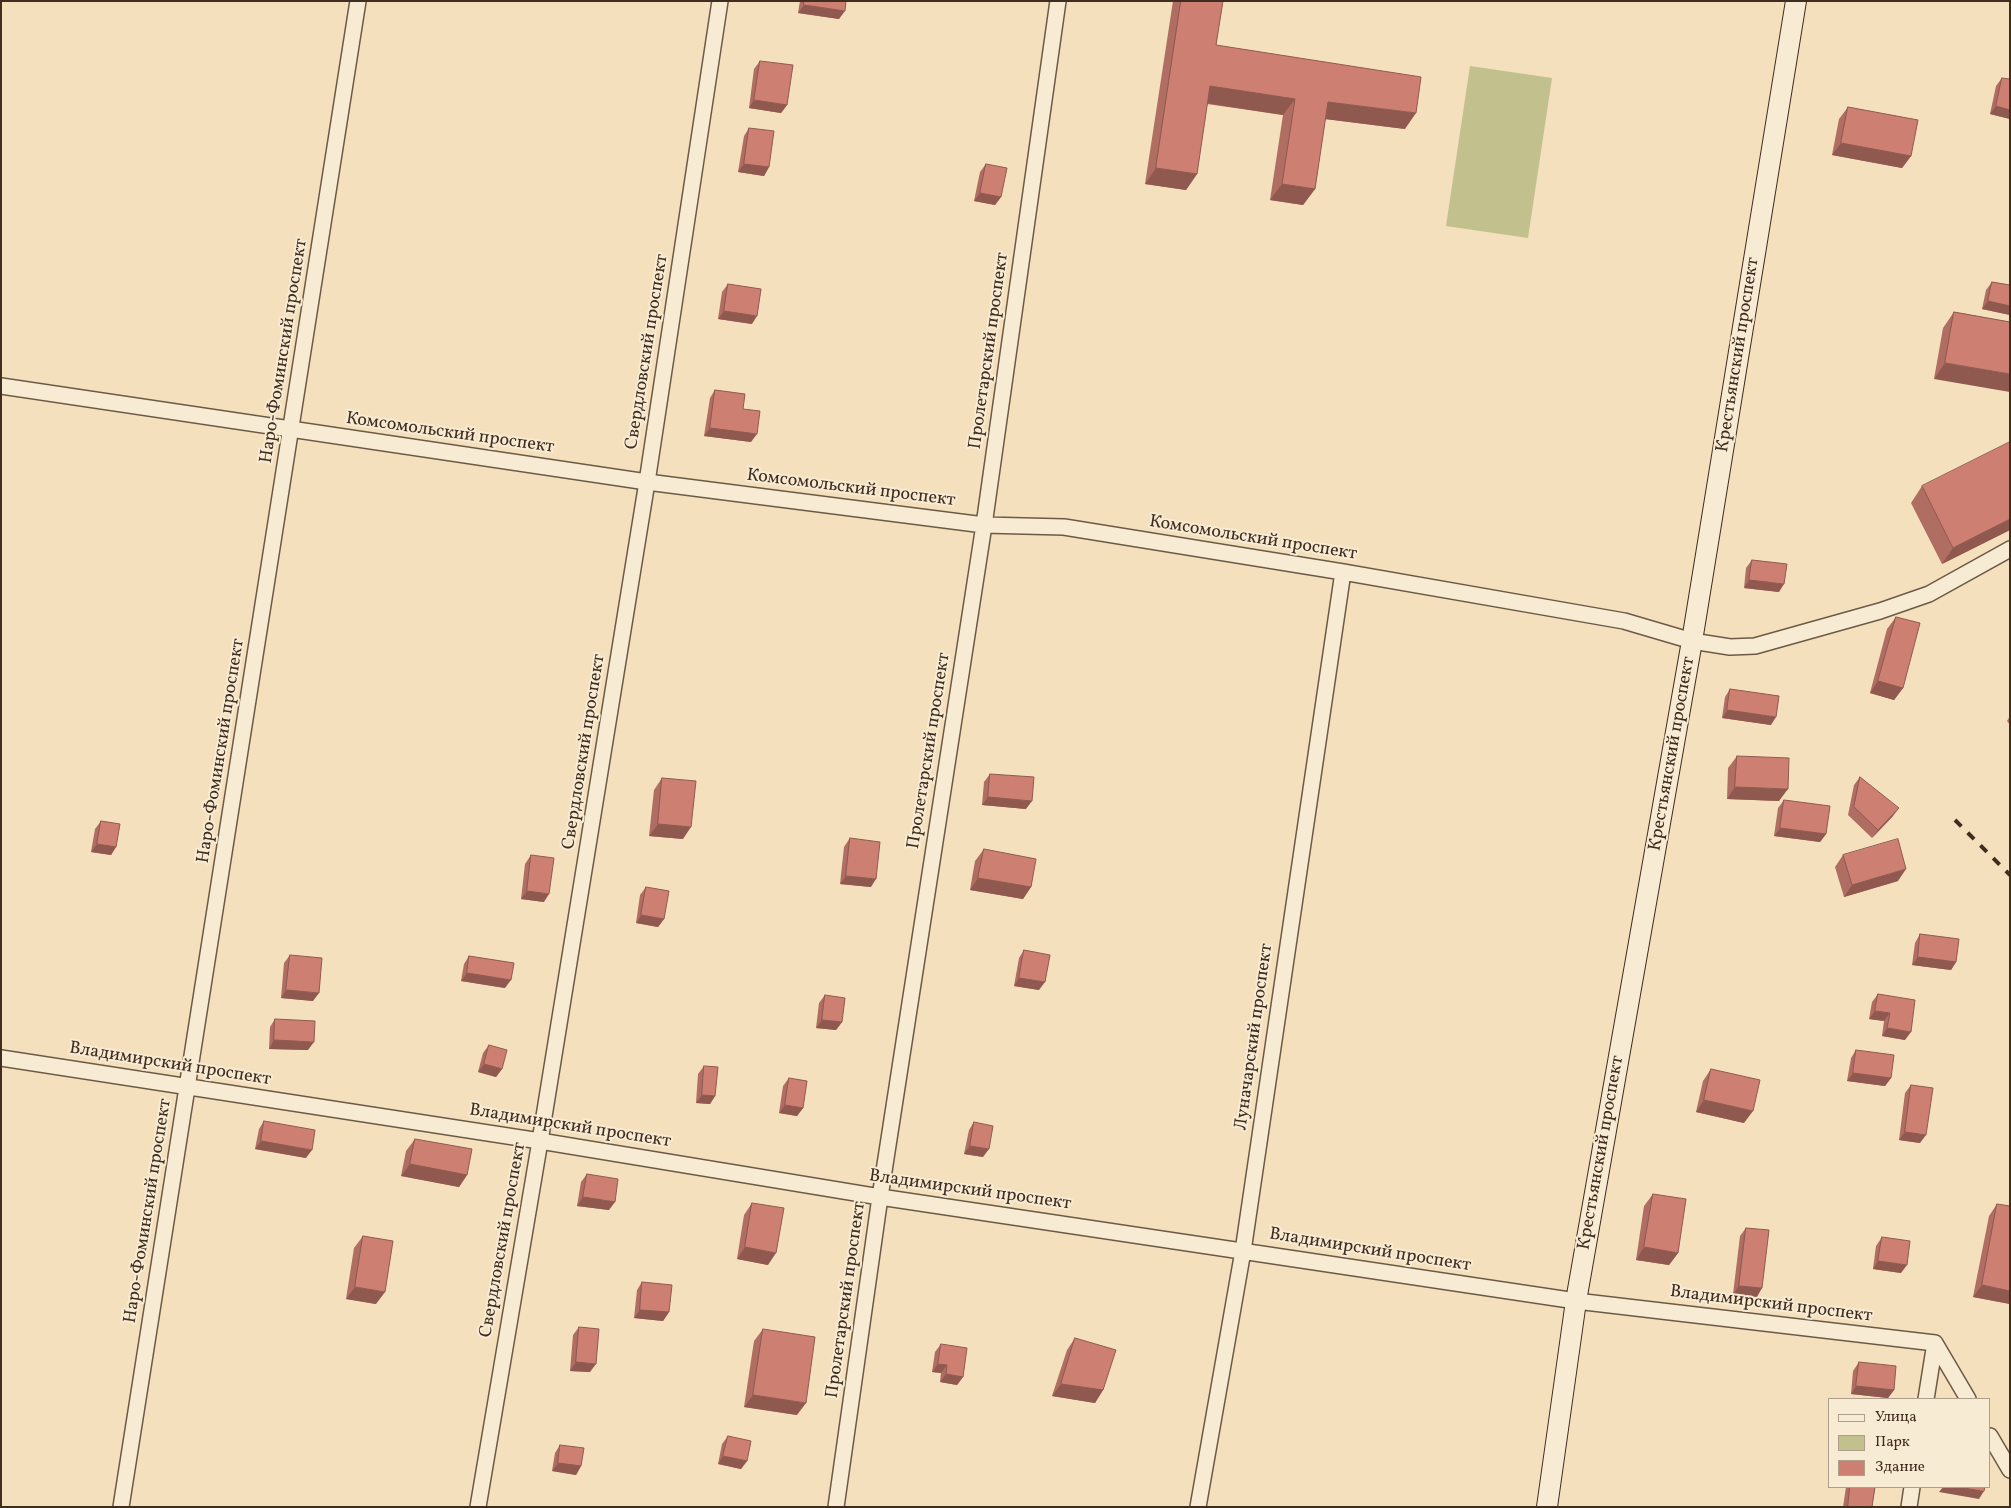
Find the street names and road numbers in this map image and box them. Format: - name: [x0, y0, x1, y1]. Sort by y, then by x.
- street label: Наро-Фоминский проспект: [257, 237, 313, 465]
- street label: Пролетарский проспект: [965, 251, 1015, 451]
- street label: Свердловский проспект: [622, 253, 674, 451]
- street label: Крестьянский проспект: [1713, 256, 1765, 454]
- street label: Комсомольский проспект: [344, 409, 556, 459]
- street label: Комсомольский проспект: [745, 465, 957, 513]
- street label: Комсомольский проспект: [1148, 512, 1358, 566]
- street label: Наро-Фоминский проспект: [194, 637, 250, 865]
- street label: Пролетарский проспект: [904, 651, 956, 851]
- street label: Свердловский проспект: [559, 653, 611, 851]
- street label: Крестьянский проспект: [1645, 655, 1701, 853]
- street label: Луначарский проспект: [1231, 942, 1279, 1132]
- street label: Владимирский проспект: [68, 1038, 272, 1092]
- street label: Крестьянский проспект: [1574, 1054, 1630, 1252]
- street label: Наро-Фоминский проспект: [121, 1097, 177, 1325]
- street label: Владимирский проспект: [468, 1100, 672, 1154]
- street label: Свердловский проспект: [476, 1141, 532, 1339]
- street label: Владимирский проспект: [868, 1166, 1072, 1216]
- street label: Пролетарский проспект: [822, 1200, 872, 1400]
- street label: Владимирский проспект: [1268, 1224, 1472, 1278]
- street label: Владимирский проспект: [1668, 1282, 1874, 1328]

